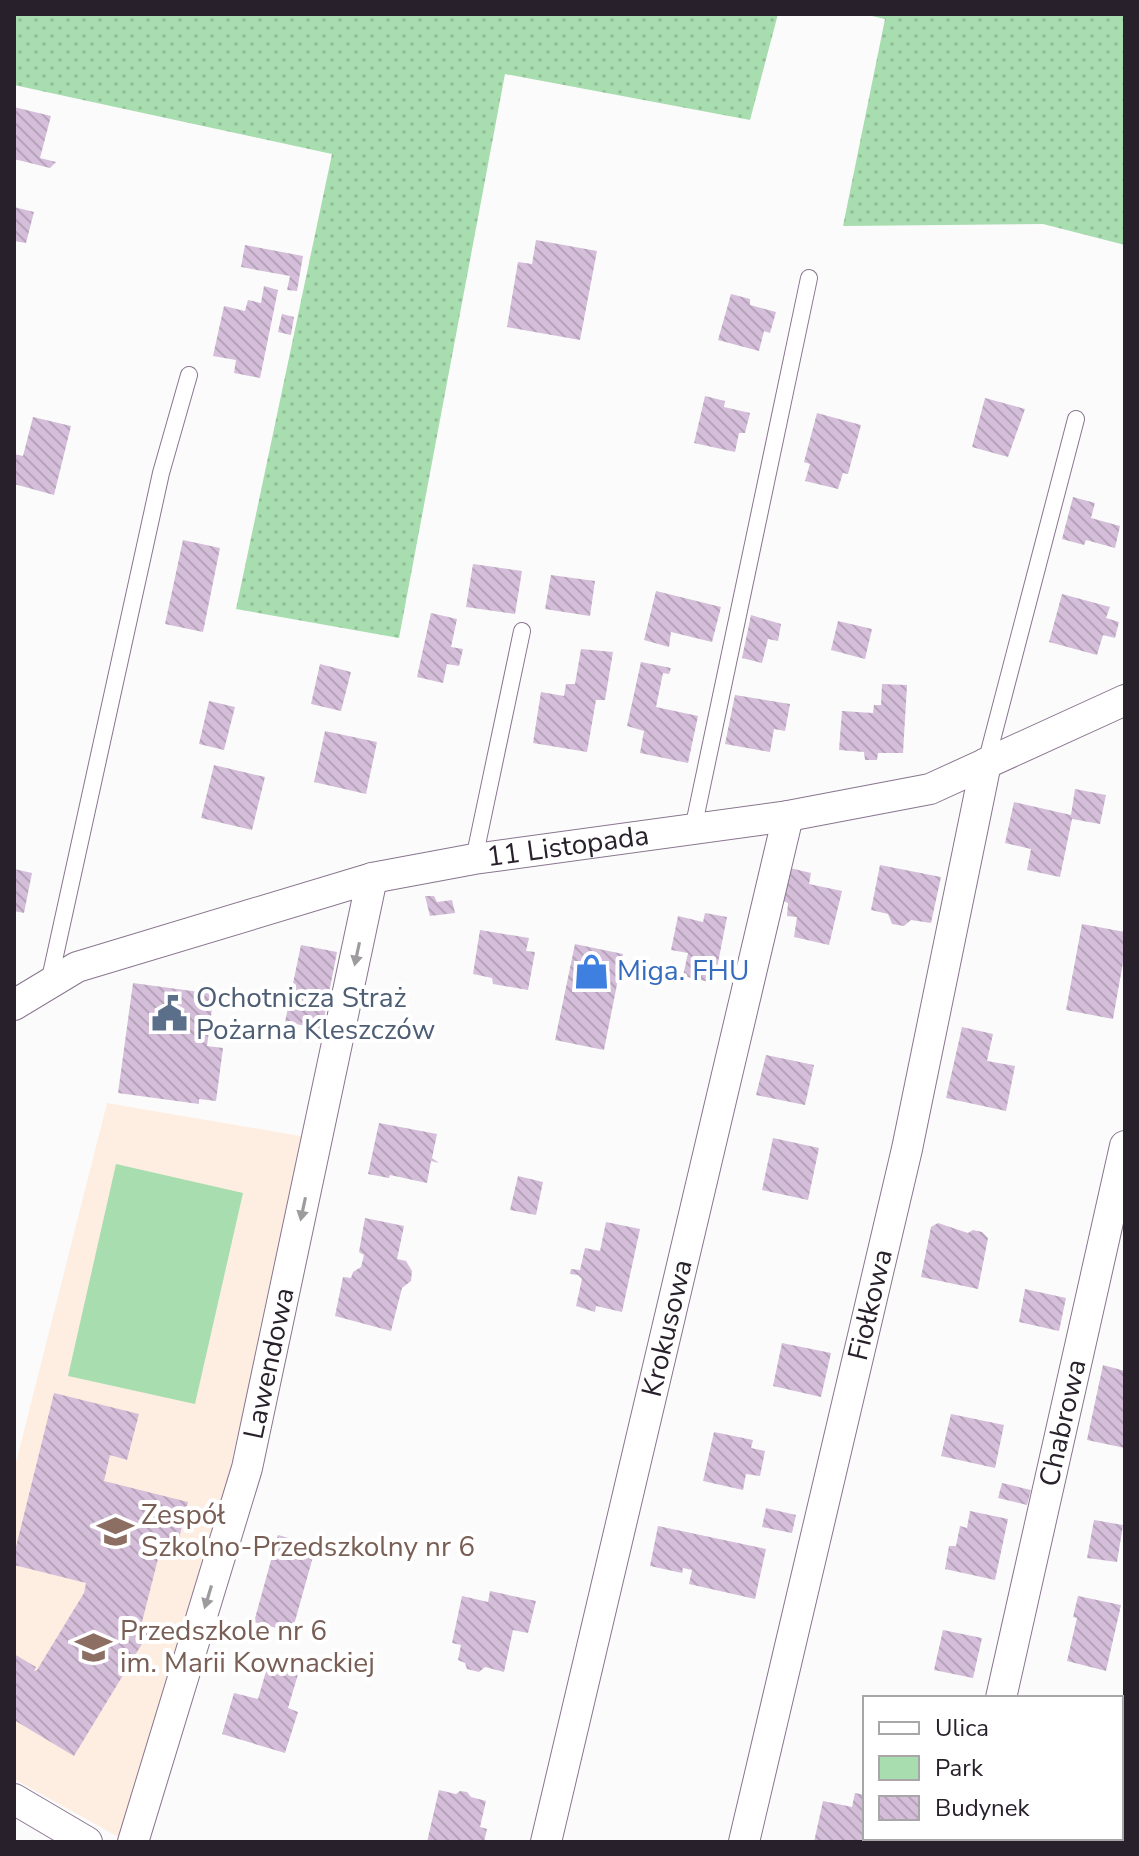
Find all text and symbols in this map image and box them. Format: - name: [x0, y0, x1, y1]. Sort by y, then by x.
- street label: 11 Listopada: [484, 816, 651, 876]
- one-way arrow: [350, 942, 362, 967]
- shop icon: Miga. FHU: [572, 952, 610, 990]
- place label: Miga. FHU: [617, 952, 749, 990]
- place label: Ochotnicza Straż Pożarna Kleszczów: [196, 979, 435, 1049]
- public building icon: Ochotnicza Straż Pożarna Kleszczów: [151, 995, 189, 1033]
- one-way arrow: [296, 1197, 309, 1222]
- street label: Fiołkowa: [839, 1245, 902, 1364]
- street label: Krokusowa: [633, 1256, 702, 1400]
- street label: Lawendowa: [235, 1284, 304, 1443]
- street label: Chabrowa: [1030, 1356, 1096, 1490]
- place label: Zespół Szkolno-Przedszkolny nr 6: [141, 1496, 475, 1566]
- school or university icon: Zespół Szkolno-Przedszkolny nr 6: [96, 1512, 134, 1550]
- one-way arrow: [201, 1585, 214, 1609]
- place label: Przedszkole nr 6 im. Marii Kownackiej: [120, 1612, 375, 1682]
- school or university icon: Przedszkole nr 6 im. Marii Kownackiej: [75, 1628, 113, 1666]
- legend: [863, 1696, 1123, 1840]
- text: Ulica: [935, 1712, 989, 1744]
- text: Park: [935, 1752, 984, 1784]
- text: Budynek: [935, 1792, 1030, 1824]

